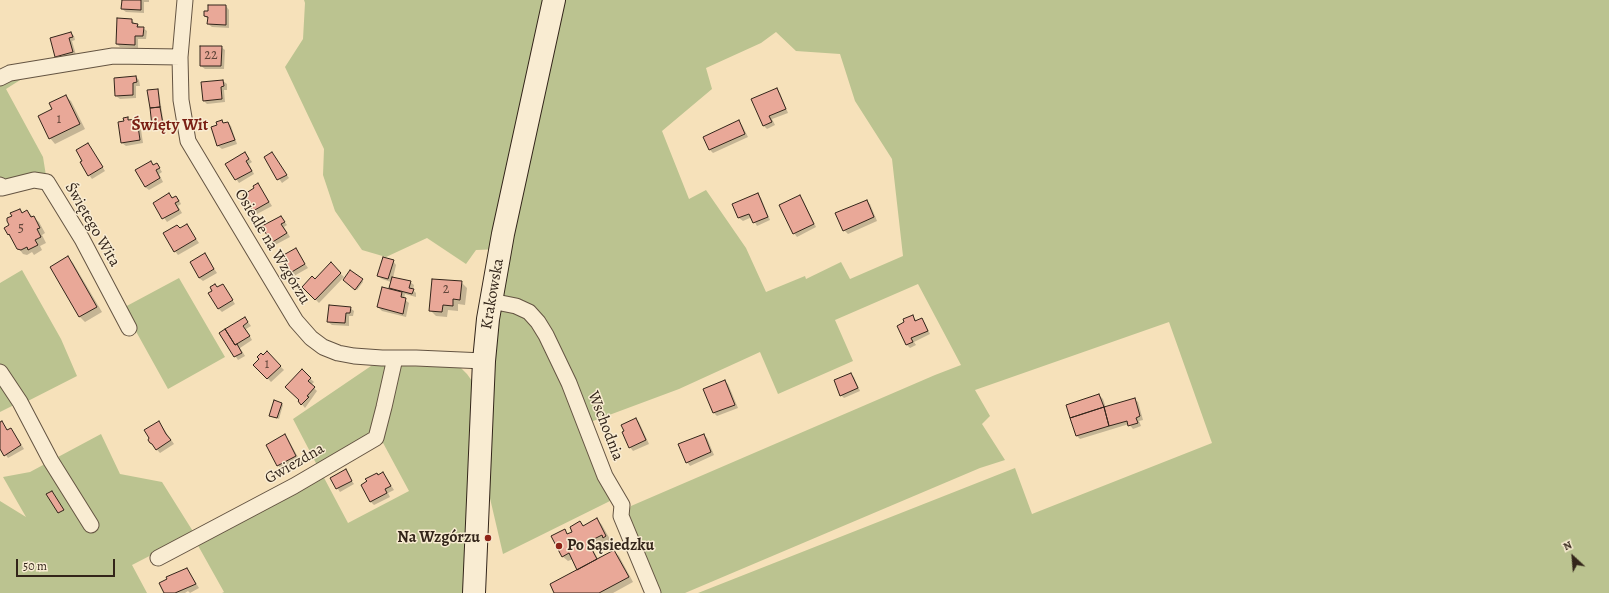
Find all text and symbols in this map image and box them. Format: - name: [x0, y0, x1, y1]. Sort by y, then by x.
- house number: 22: [204, 48, 218, 64]
- house number: 1: [57, 112, 61, 128]
- district label: Święty Wit: [132, 116, 208, 136]
- street label: Świętego Wita: [60, 179, 124, 271]
- street label: Osiedle na Wzgórzu: [230, 186, 314, 308]
- house number: 5: [18, 221, 24, 237]
- street label: Krakowska: [477, 257, 509, 331]
- house number: 2: [443, 282, 449, 298]
- house number: 1: [265, 357, 269, 373]
- street label: Wschodnia: [583, 389, 627, 463]
- street label: Gwiezdna: [262, 439, 328, 489]
- place label: Na Wzgórzu: [397, 528, 480, 548]
- marker: Na Wzgórzu: [483, 533, 493, 543]
- place label: Po Sąsiedzku: [567, 536, 654, 556]
- north arrow: [1553, 537, 1593, 577]
- text: N: [1561, 537, 1574, 554]
- marker: Po Sąsiedzku: [554, 541, 564, 551]
- scale bar: [18, 551, 117, 577]
- text: 50 m: [23, 558, 47, 574]

